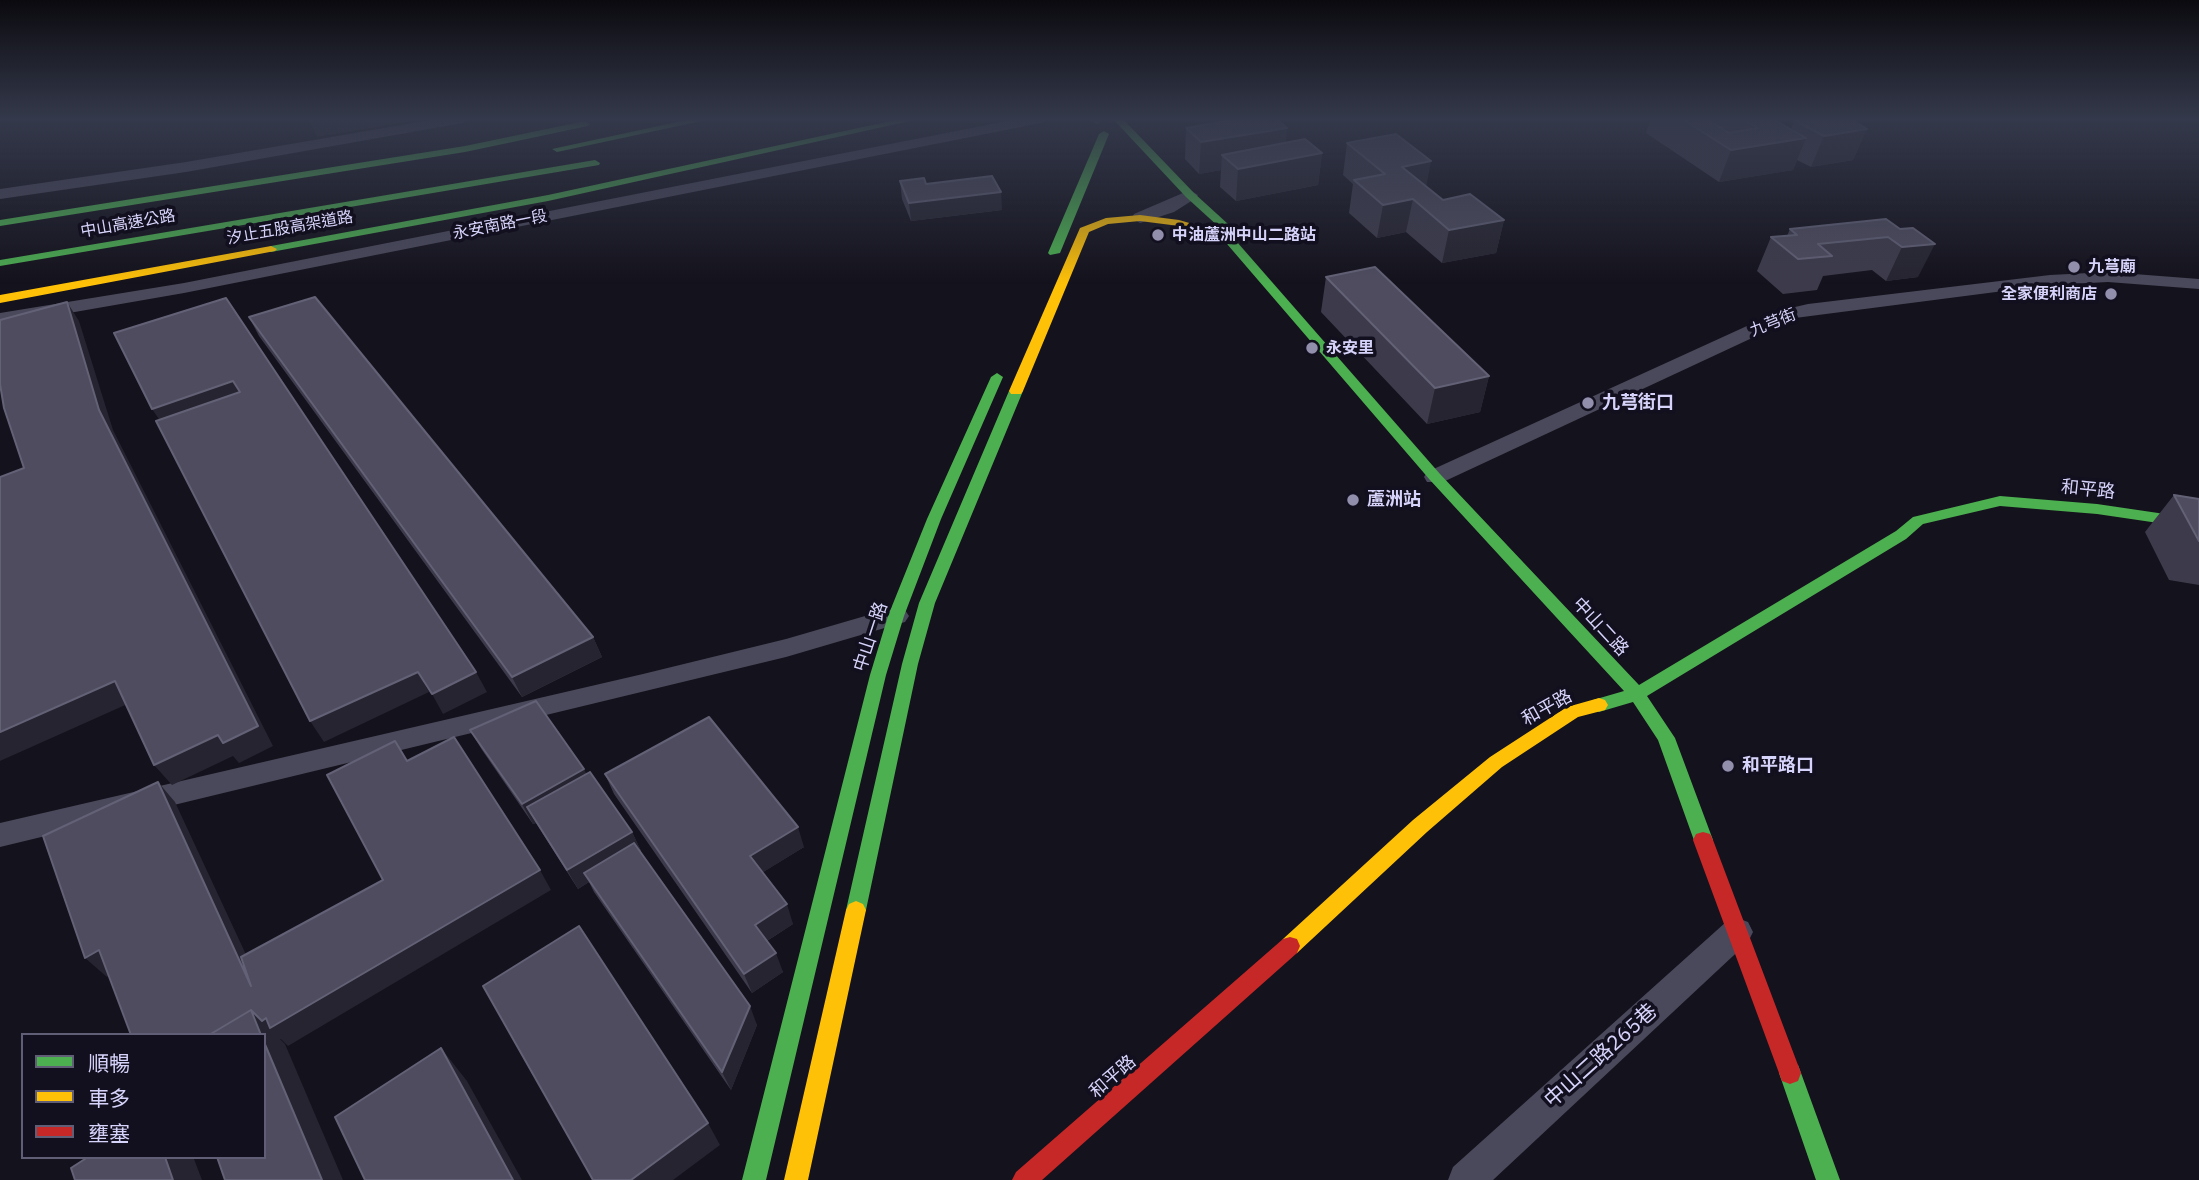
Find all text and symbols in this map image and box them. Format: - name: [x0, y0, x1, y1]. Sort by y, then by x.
- street label: 中山高速公路: [79, 206, 177, 242]
- street label: 永安南路一段: [451, 206, 549, 244]
- street label: 汐止五股高架道路: [225, 207, 355, 249]
- place label: 中油蘆洲中山二路站: [1172, 225, 1316, 245]
- marker: 中油蘆洲中山二路站: [1150, 227, 1166, 243]
- place label: 九芎廟: [2088, 257, 2136, 277]
- marker: 九芎廟: [2066, 259, 2082, 275]
- place label: 全家便利商店: [2001, 284, 2097, 304]
- marker: 全家便利商店: [2103, 286, 2119, 302]
- street label: 九芎街: [1747, 305, 1799, 341]
- place label: 永安里: [1326, 338, 1374, 358]
- marker: 永安里: [1304, 340, 1320, 356]
- place label: 九芎街口: [1602, 392, 1674, 414]
- marker: 九芎街口: [1580, 395, 1596, 411]
- street label: 和平路: [2060, 476, 2116, 504]
- place label: 蘆洲站: [1367, 489, 1421, 511]
- marker: 蘆洲站: [1345, 492, 1361, 508]
- street label: 中山二路: [1568, 593, 1632, 661]
- street label: 中山一路: [850, 599, 892, 675]
- street label: 和平路: [1518, 685, 1576, 731]
- place label: 和平路口: [1742, 755, 1814, 777]
- marker: 和平路口: [1720, 758, 1736, 774]
- street label: 中山二路265巷: [1540, 999, 1662, 1113]
- legend: [21, 1033, 266, 1159]
- text: 順暢: [88, 1049, 130, 1077]
- street label: 和平路: [1086, 1051, 1140, 1103]
- text: 車多: [88, 1084, 130, 1112]
- text: 壅塞: [88, 1119, 130, 1147]

